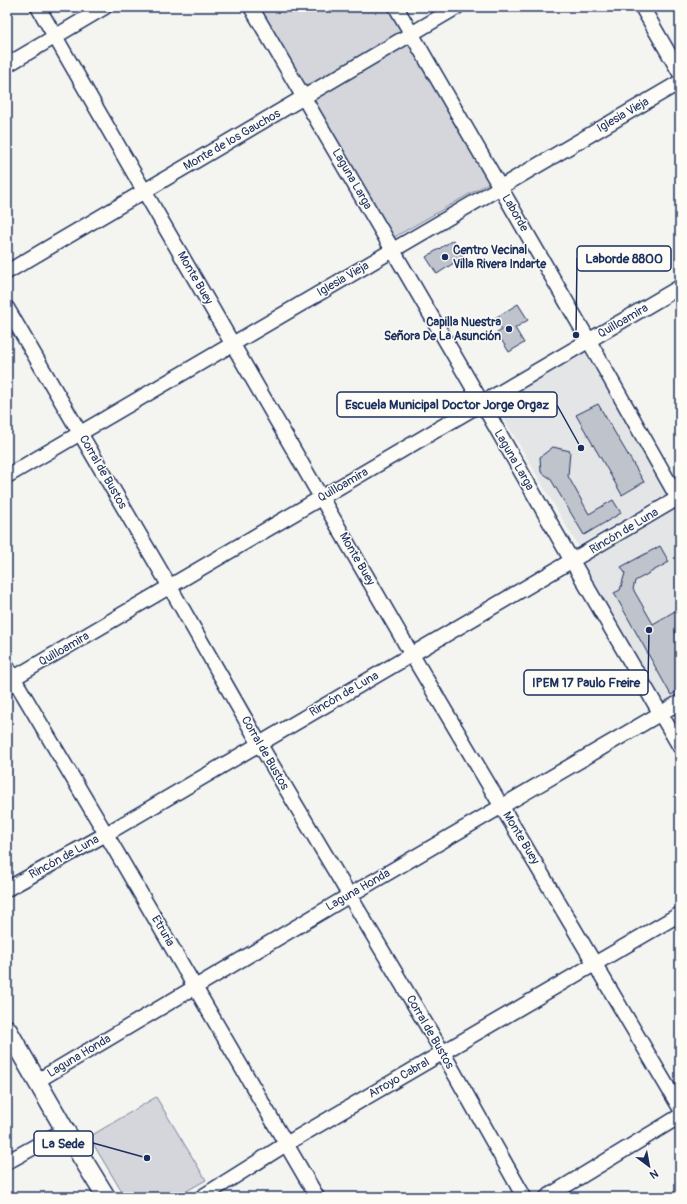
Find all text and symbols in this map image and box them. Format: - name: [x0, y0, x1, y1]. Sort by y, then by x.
- street label: Iglesia Vieja: [594, 94, 652, 136]
- street label: Monte de los Gauchos: [181, 106, 284, 174]
- street label: Laguna Larga: [329, 146, 376, 212]
- street label: Laborde: [498, 192, 532, 234]
- place label: Centro Vecinal Villa Rivera Indarte: [453, 243, 547, 272]
- callout: Laborde 8800: [577, 246, 671, 271]
- street label: Monte Buey: [174, 249, 216, 307]
- text: Laborde 8800: [585, 251, 663, 267]
- marker: Centro Vecinal Villa Rivera Indarte: [440, 252, 450, 262]
- street label: Iglesia Vieja: [314, 258, 372, 300]
- street label: Quilloamira: [595, 300, 651, 341]
- place label: Capilla Nuestra Señora De La Asunción: [384, 315, 501, 344]
- marker: Capilla Nuestra Señora De La Asunción: [504, 324, 514, 334]
- callout: Escuela Municipal Doctor Jorge Orgaz: [337, 392, 557, 417]
- text: Escuela Municipal Doctor Jorge Orgaz: [345, 397, 549, 413]
- street label: Laguna Larga: [491, 427, 538, 493]
- street label: Corral de Bustos: [76, 432, 131, 512]
- street label: Quilloamira: [315, 464, 371, 505]
- street label: Rincón de Luna: [587, 504, 661, 557]
- street label: Monte Buey: [336, 530, 378, 588]
- street label: Quilloamira: [36, 628, 92, 669]
- street label: Rincón de Luna: [307, 668, 382, 720]
- callout: IPEM 17 Paulo Freire: [524, 670, 648, 695]
- text: IPEM 17 Paulo Freire: [532, 675, 641, 691]
- street label: Corral de Bustos: [238, 713, 293, 793]
- street label: Monte Buey: [499, 809, 543, 867]
- street label: Rincón de Luna: [26, 831, 102, 882]
- street label: Laguna Honda: [323, 865, 393, 914]
- street label: Etruria: [148, 913, 178, 950]
- street label: Corral de Bustos: [403, 992, 458, 1072]
- street label: Laguna Honda: [44, 1031, 114, 1081]
- street label: Arroyo Cabral: [366, 1054, 432, 1102]
- callout: La Sede: [34, 1131, 93, 1156]
- text: La Sede: [41, 1136, 85, 1152]
- north arrow: [629, 1146, 669, 1186]
- text: N: [647, 1167, 661, 1182]

